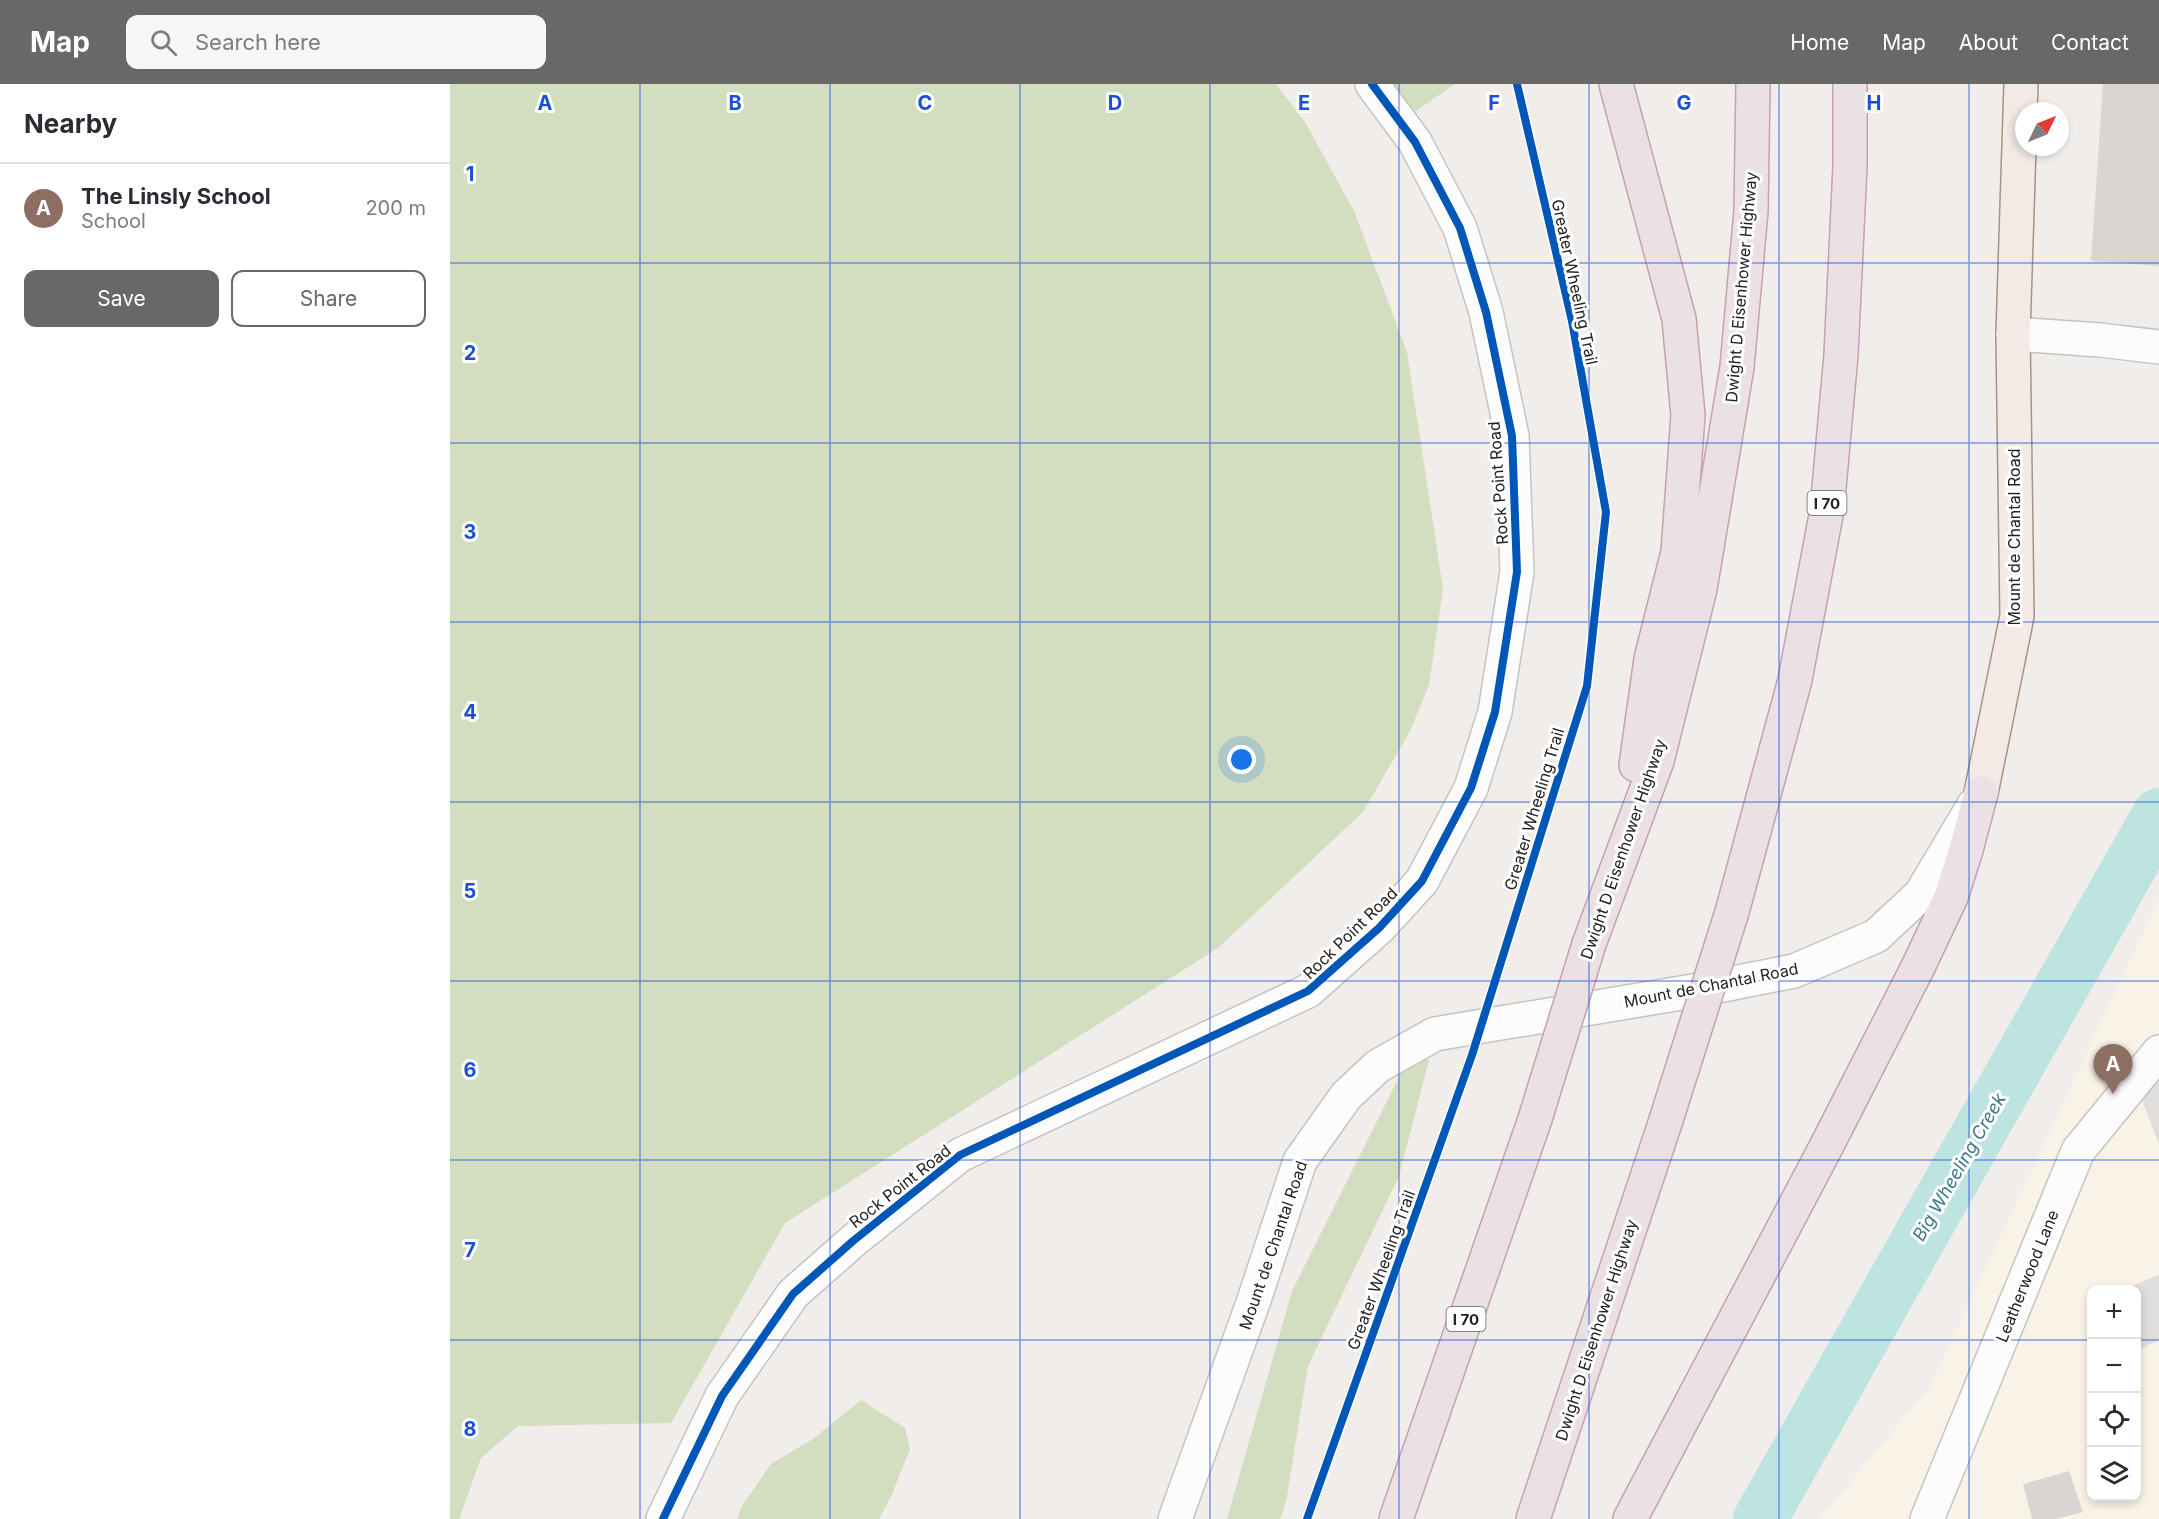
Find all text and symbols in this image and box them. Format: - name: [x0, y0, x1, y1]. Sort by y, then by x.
- search box: [126, 15, 546, 69]
- text: Map: [30, 25, 90, 59]
- icon: search: [147, 26, 180, 59]
- text: Search here: [195, 29, 321, 55]
- text: Home: [1790, 30, 1849, 55]
- text: Map: [1882, 30, 1926, 55]
- text: About: [1959, 30, 2018, 55]
- text: Contact: [2051, 30, 2129, 55]
- text: A: [538, 91, 553, 115]
- text: B: [728, 91, 742, 115]
- text: C: [918, 91, 932, 115]
- text: D: [1108, 91, 1122, 115]
- text: E: [1298, 91, 1310, 115]
- text: F: [1488, 91, 1500, 115]
- text: G: [1676, 91, 1692, 115]
- text: H: [1867, 91, 1881, 115]
- north arrow: [2015, 102, 2069, 156]
- text: Nearby: [24, 108, 117, 139]
- text: 1: [466, 162, 474, 186]
- street label: Dwight D Eisenhower Highway: [1721, 171, 1761, 403]
- text: The Linsly School: [81, 183, 271, 209]
- text: A: [36, 196, 51, 220]
- text: 200 m: [365, 196, 426, 220]
- street label: Greater Wheeling Trail: [1548, 197, 1602, 367]
- text: School: [81, 209, 146, 233]
- button: Save: [24, 270, 219, 327]
- button: Share: [231, 270, 426, 327]
- text: 2: [464, 341, 476, 365]
- street label: Rock Point Road: [1484, 421, 1512, 545]
- street label: Mount de Chantal Road: [2004, 448, 2024, 626]
- road number: I 70: [1808, 491, 1846, 515]
- text: 3: [464, 520, 476, 544]
- text: 4: [463, 700, 477, 724]
- street label: Greater Wheeling Trail: [1500, 725, 1568, 893]
- street label: Dwight D Eisenhower Highway: [1576, 736, 1670, 962]
- your location: [1227, 745, 1256, 774]
- text: 5: [464, 879, 476, 903]
- street label: Rock Point Road: [1299, 883, 1401, 983]
- street label: Mount de Chantal Road: [1622, 958, 1800, 1012]
- pin: A: [2094, 1044, 2132, 1094]
- text: 6: [464, 1058, 477, 1082]
- water label: Big Wheeling Creek: [1908, 1088, 2010, 1245]
- street label: Rock Point Road: [845, 1140, 955, 1232]
- street label: Mount de Chantal Road: [1235, 1158, 1311, 1332]
- street label: Greater Wheeling Trail: [1343, 1187, 1419, 1353]
- street label: Leatherwood Lane: [1991, 1207, 2063, 1345]
- street label: Dwight D Eisenhower Highway: [1551, 1217, 1641, 1443]
- text: 7: [464, 1238, 476, 1262]
- map controls: [2087, 1285, 2141, 1501]
- button: +: [2087, 1285, 2141, 1339]
- road number: I 70: [1446, 1307, 1486, 1331]
- button: −: [2087, 1339, 2141, 1393]
- button: locate: [2087, 1393, 2141, 1447]
- text: 8: [463, 1417, 477, 1441]
- button: layers: [2087, 1447, 2141, 1501]

